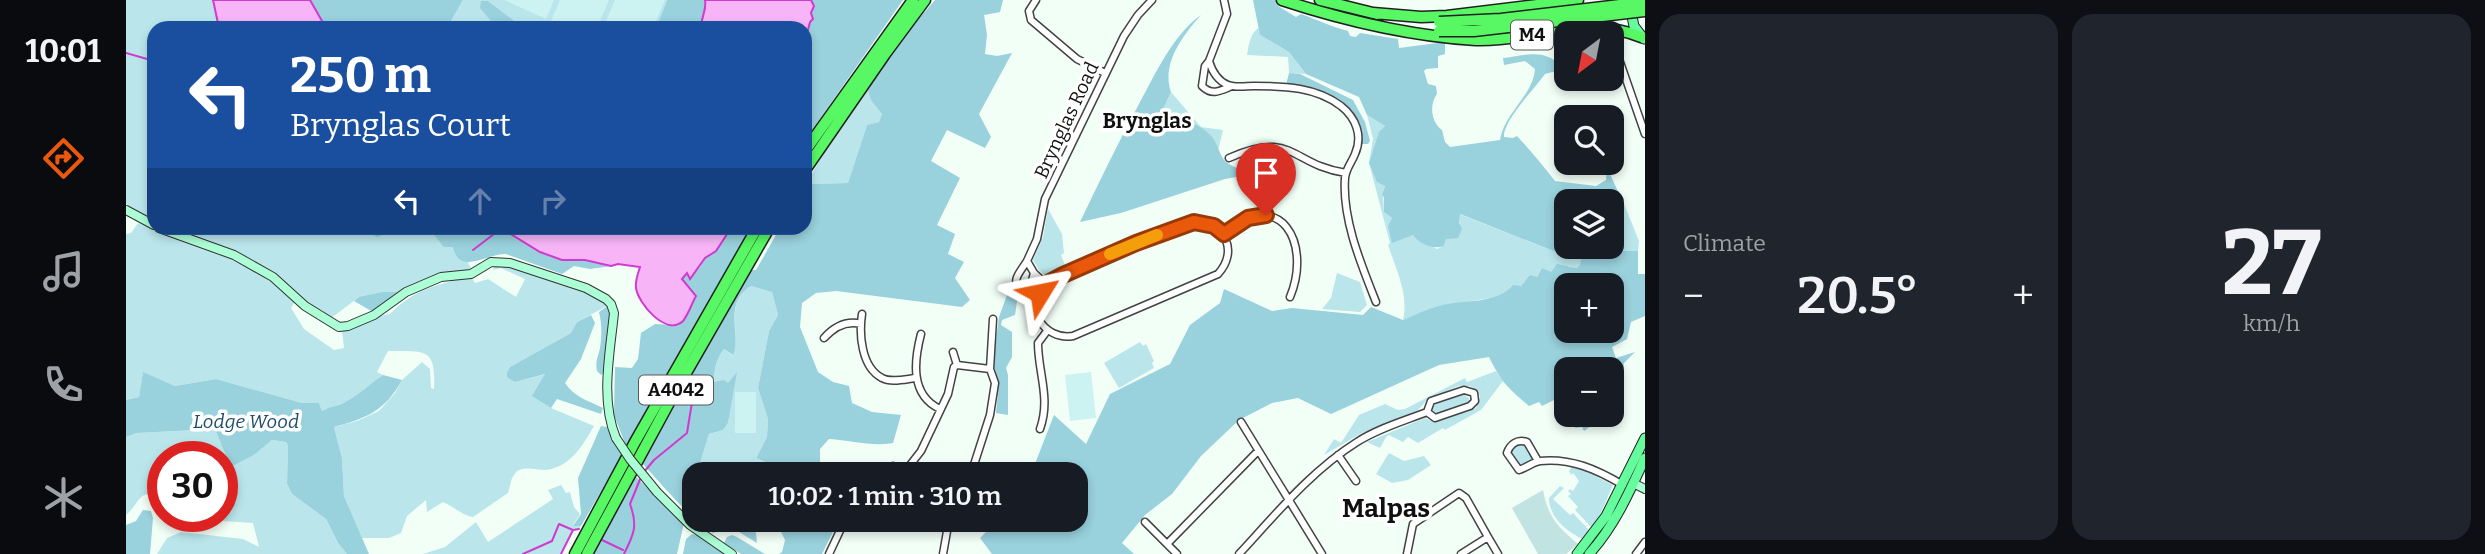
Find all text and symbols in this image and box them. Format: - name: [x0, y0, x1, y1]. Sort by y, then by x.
- road number: M4: [1511, 20, 1553, 50]
- north arrow: [1554, 21, 1624, 91]
- map controls: [1554, 21, 1624, 427]
- text: 10:01: [25, 32, 101, 70]
- text: 250 m: [290, 46, 431, 105]
- icon: left: [175, 49, 266, 140]
- street label: Brynglas Road: [1029, 58, 1104, 182]
- button: search: [1554, 105, 1624, 175]
- text: Brynglas Court: [290, 106, 511, 144]
- district label: Brynglas: [1102, 108, 1192, 134]
- icon: directions: [39, 134, 88, 183]
- pin: [1236, 143, 1296, 215]
- icon: arrive: [1247, 154, 1285, 192]
- icon: left: [388, 182, 426, 220]
- icon: ahead: [461, 182, 499, 220]
- icon: right: [534, 182, 572, 220]
- button: layers: [1554, 189, 1624, 259]
- text: 27: [2222, 209, 2321, 318]
- text: Climate: [1683, 229, 1766, 257]
- icon: music: [39, 247, 88, 296]
- position arrow: [1003, 256, 1077, 330]
- text: 20.5°: [1797, 264, 1919, 327]
- button: +: [1554, 273, 1624, 343]
- text: −: [1683, 273, 1704, 319]
- text: +: [2012, 273, 2034, 319]
- text: km/h: [2243, 309, 2300, 337]
- button: −: [1554, 357, 1624, 427]
- icon: phone: [39, 360, 88, 409]
- road number: A4042: [639, 376, 713, 404]
- park label: Lodge Wood: [193, 410, 299, 433]
- speed limit sign: 30: [147, 441, 238, 532]
- icon: climate: [39, 473, 88, 522]
- text: 10:02 · 1 min · 310 m: [768, 481, 1002, 512]
- district label: Malpas: [1342, 493, 1430, 524]

